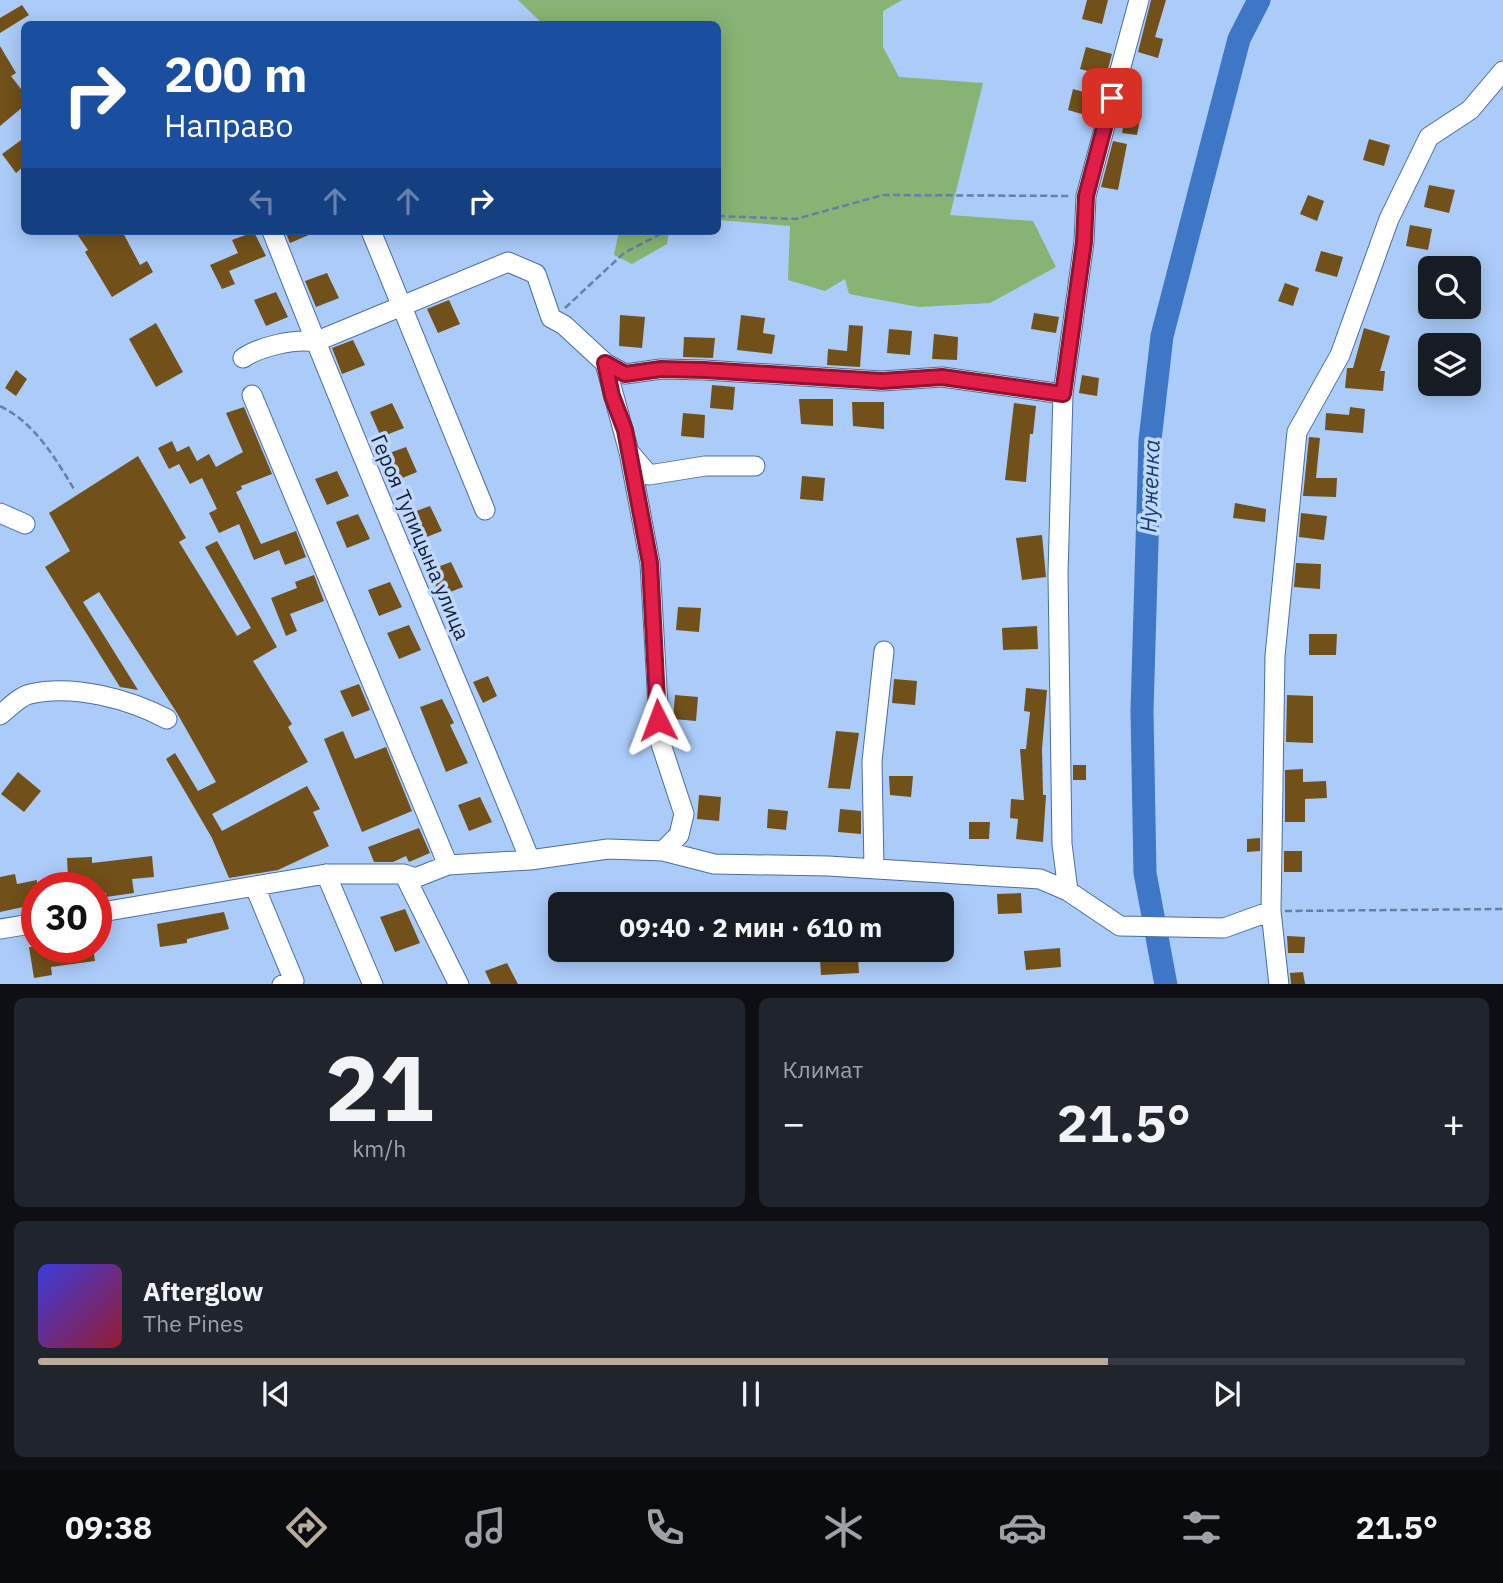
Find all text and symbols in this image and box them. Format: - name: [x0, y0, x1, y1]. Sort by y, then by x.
- text: 200 m: [164, 42, 308, 105]
- icon: right: [49, 49, 140, 140]
- pin: [1082, 68, 1142, 128]
- icon: arrive: [1093, 79, 1131, 117]
- text: Направо: [164, 104, 293, 146]
- icon: left: [243, 182, 281, 220]
- icon: ahead: [316, 182, 354, 220]
- icon: ahead: [389, 182, 427, 220]
- icon: right: [462, 182, 500, 220]
- map controls: [1418, 256, 1481, 396]
- button: search: [1418, 256, 1481, 319]
- button: layers: [1418, 333, 1481, 396]
- street label: Героя Тупицына улица: [365, 430, 477, 644]
- water label: Нуженка: [1132, 439, 1166, 533]
- position arrow: [621, 683, 695, 757]
- speed limit sign: 30: [21, 872, 112, 963]
- text: 09:40 · 2 мин · 610 m: [620, 910, 882, 944]
- text: 21: [325, 1028, 434, 1146]
- text: Климат: [783, 1054, 863, 1084]
- text: 21.5°: [1057, 1089, 1191, 1156]
- text: −: [783, 1098, 805, 1147]
- text: +: [1442, 1098, 1465, 1147]
- text: km/h: [352, 1133, 406, 1163]
- text: Afterglow: [143, 1274, 263, 1308]
- text: The Pines: [143, 1308, 244, 1338]
- icon: previous: [257, 1375, 295, 1413]
- icon: pause: [732, 1375, 770, 1413]
- icon: next: [1208, 1375, 1246, 1413]
- icon: directions: [282, 1503, 331, 1552]
- icon: music: [461, 1503, 510, 1552]
- icon: phone: [640, 1503, 689, 1552]
- icon: climate: [819, 1503, 868, 1552]
- icon: car: [998, 1503, 1047, 1552]
- icon: filters: [1177, 1503, 1226, 1552]
- text: 09:38: [65, 1506, 152, 1548]
- text: 21.5°: [1355, 1506, 1438, 1548]

